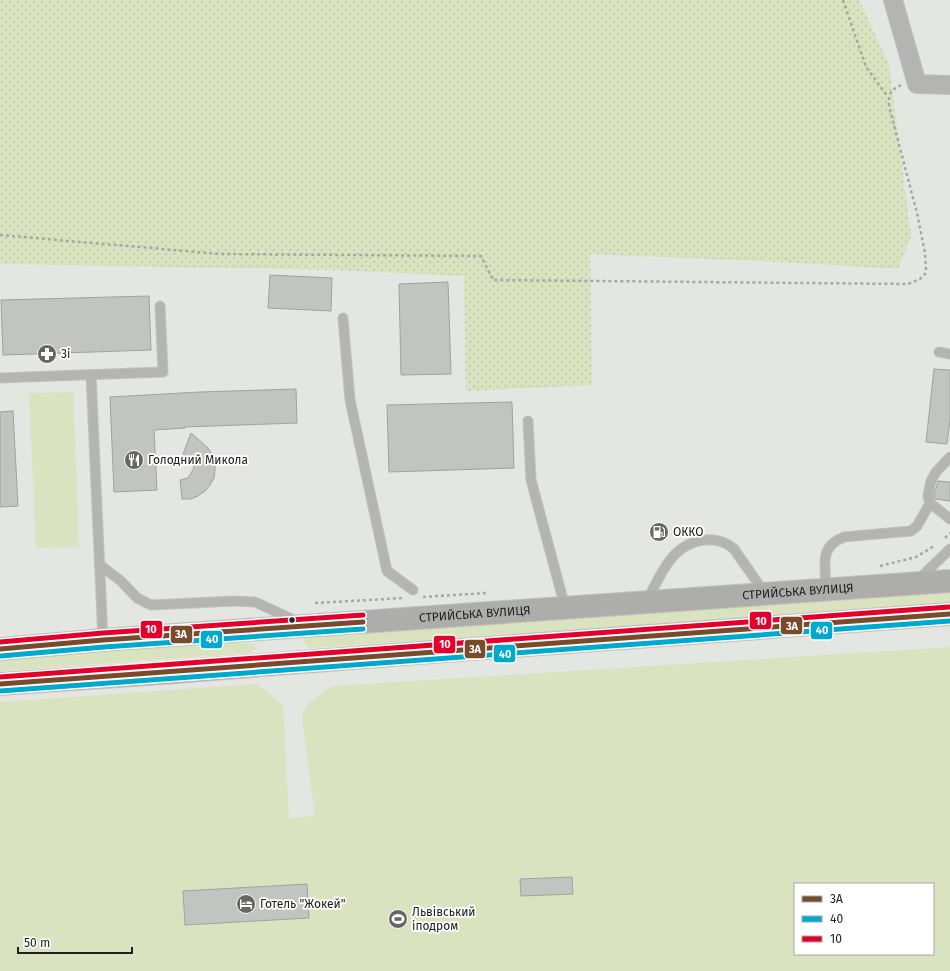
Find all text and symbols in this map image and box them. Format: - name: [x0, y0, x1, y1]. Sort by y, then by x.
- pharmacy icon: 3і: [36, 343, 58, 365]
- place label: 3і: [61, 347, 70, 361]
- restaurant icon: Голодний Микола: [123, 449, 145, 471]
- place label: Голодний Микола: [148, 453, 248, 467]
- fuel station icon: ОККО: [648, 521, 670, 543]
- place label: ОККО: [673, 525, 704, 539]
- street label: СТРИЙСЬКА ВУЛИЦЯ: [742, 581, 854, 602]
- street label: СТРИЙСЬКА ВУЛИЦЯ: [419, 603, 531, 625]
- line badge: 10: [749, 611, 772, 630]
- unlabelled marker: [287, 615, 297, 625]
- text: 10: [755, 615, 767, 628]
- line badge: 3А: [780, 616, 803, 635]
- line badge: 10: [140, 620, 163, 639]
- text: 3А: [785, 620, 799, 633]
- line badge: 40: [810, 621, 833, 640]
- text: 10: [145, 623, 157, 636]
- text: 40: [816, 624, 829, 637]
- line badge: 3А: [170, 625, 193, 644]
- text: 3А: [174, 628, 188, 641]
- line badge: 40: [200, 630, 223, 649]
- text: 40: [206, 633, 219, 646]
- line badge: 10: [433, 635, 456, 654]
- text: 10: [439, 638, 451, 651]
- line badge: 3А: [464, 639, 486, 659]
- text: 3А: [468, 643, 482, 656]
- line badge: 40: [493, 644, 516, 663]
- text: 40: [499, 648, 512, 661]
- legend: [794, 883, 934, 955]
- text: 3А: [830, 892, 843, 906]
- hotel icon: Готель "Жокей": [235, 893, 257, 915]
- place label: Готель "Жокей": [260, 897, 346, 911]
- place label: Львівський іподром: [412, 905, 476, 933]
- sports icon: Львівський іподром: [387, 908, 409, 930]
- text: 40: [830, 912, 843, 926]
- scale bar: [18, 929, 132, 955]
- text: 10: [830, 932, 842, 946]
- text: 50 m: [24, 936, 50, 950]

